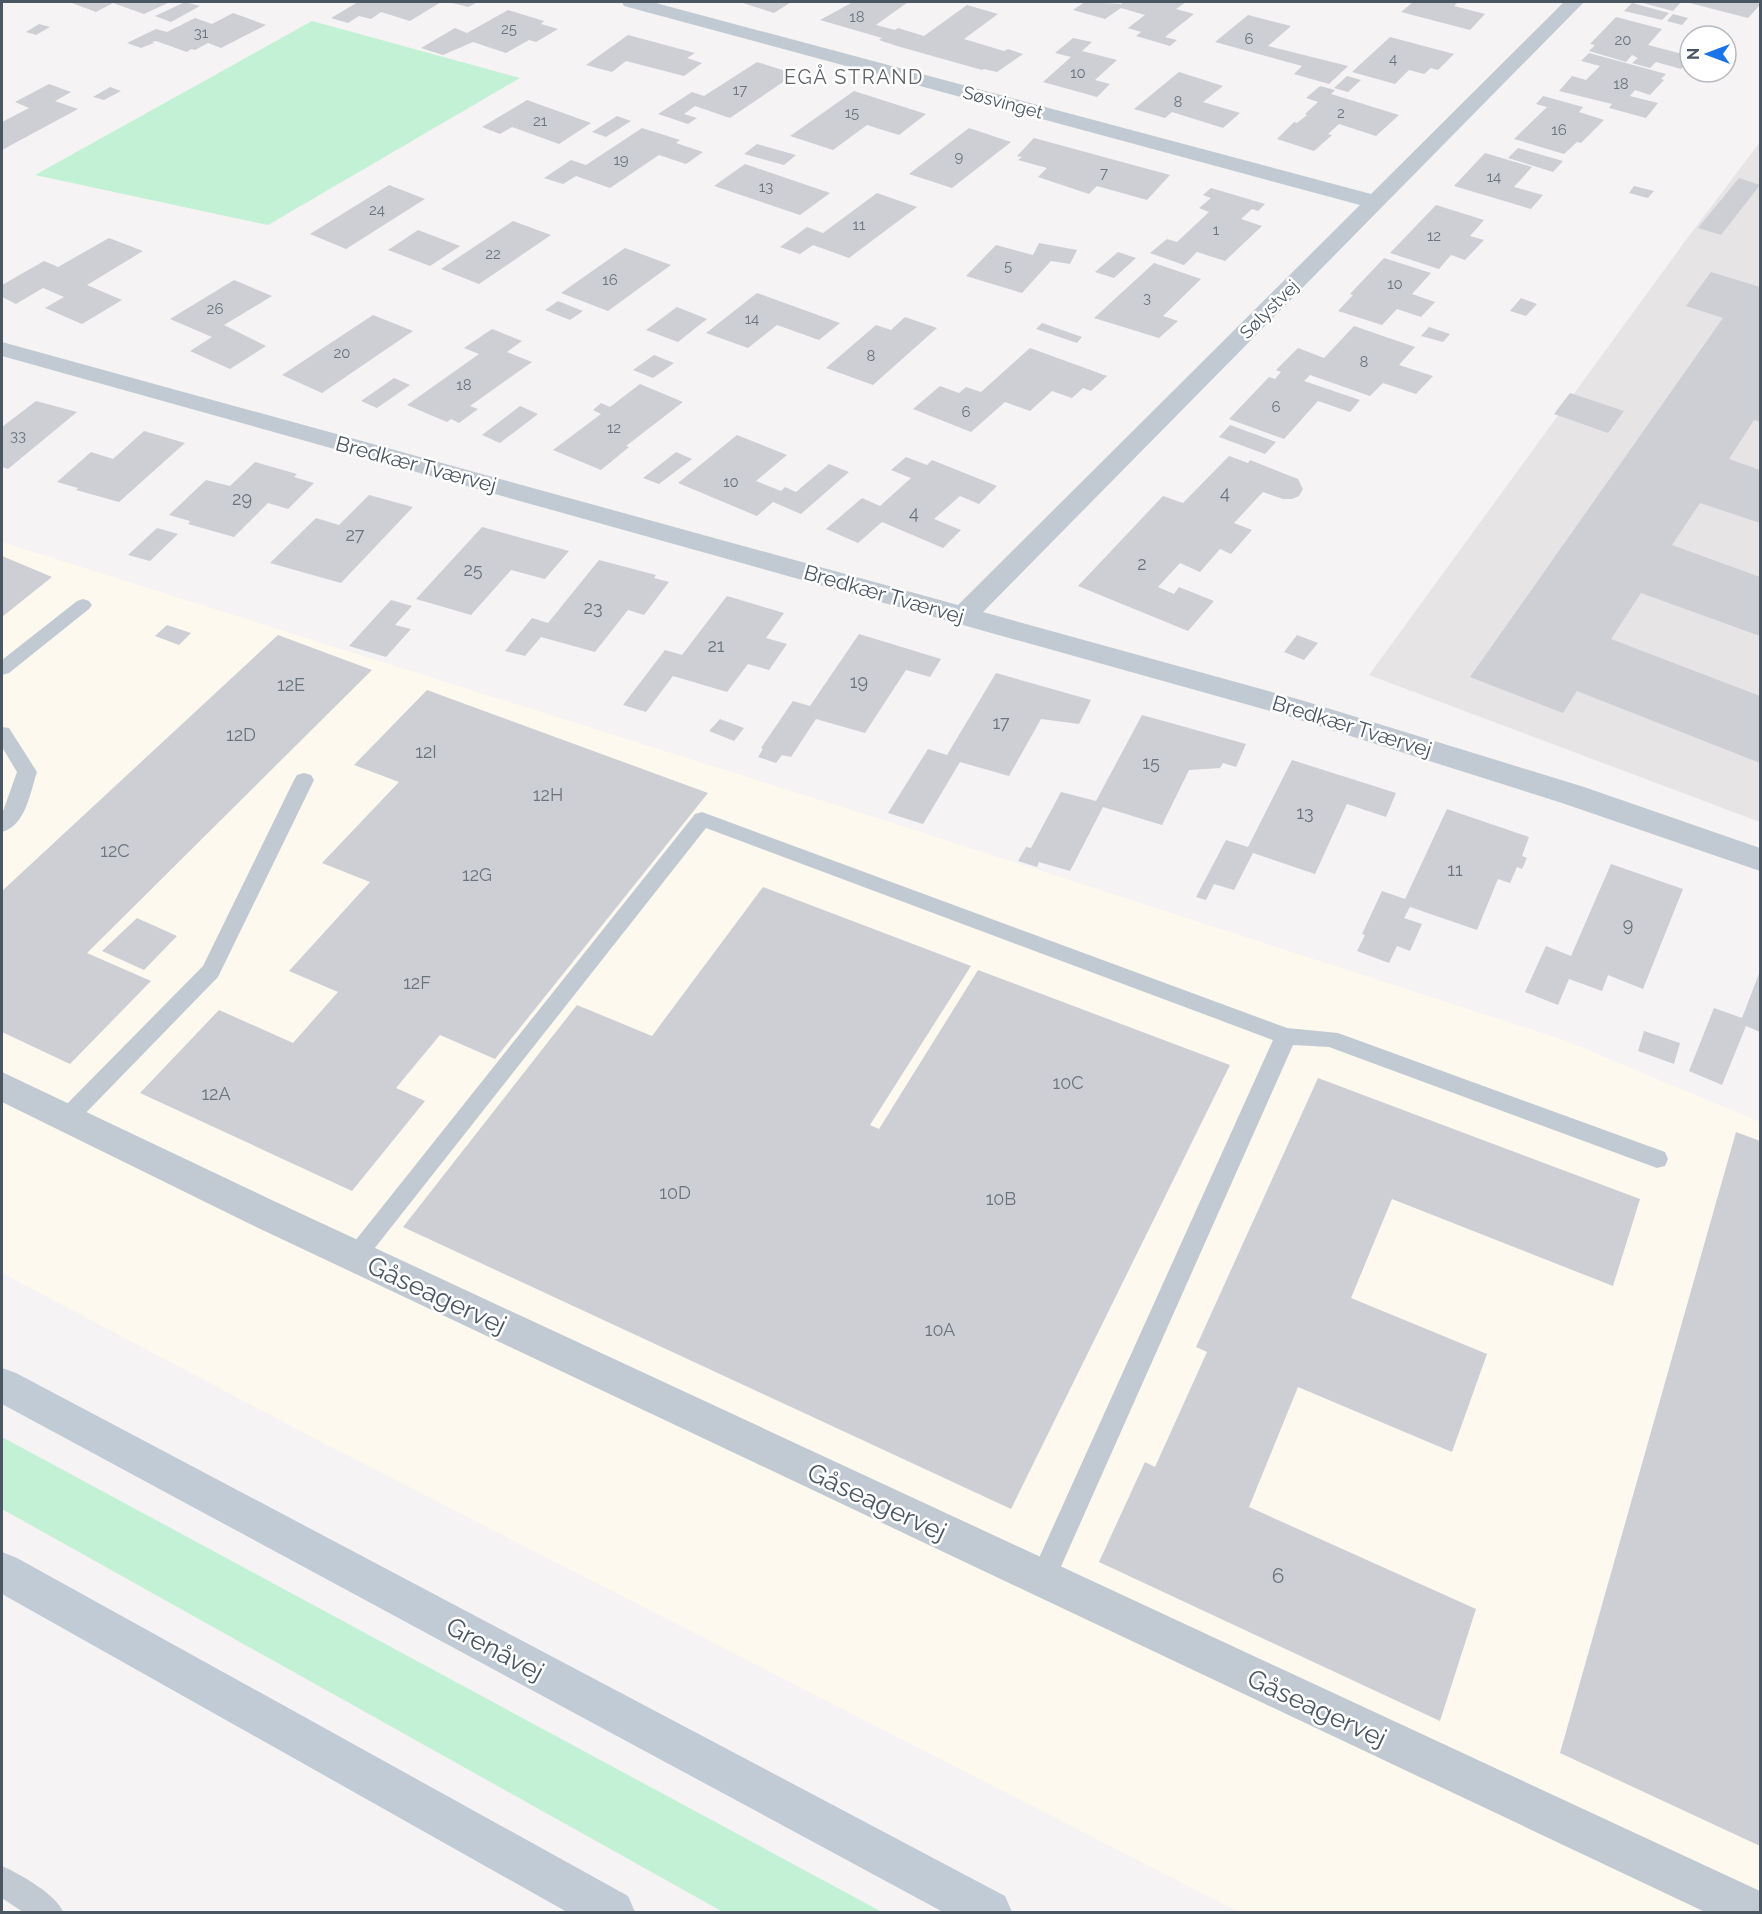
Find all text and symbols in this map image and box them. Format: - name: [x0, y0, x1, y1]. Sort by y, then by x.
- house number: 18: [849, 8, 865, 26]
- house number: 25: [501, 20, 517, 38]
- house number: 31: [194, 24, 209, 42]
- north arrow: [1678, 24, 1738, 84]
- house number: 6: [1244, 30, 1254, 48]
- house number: 20: [1615, 31, 1632, 49]
- text: N: [1684, 48, 1703, 60]
- house number: 4: [1389, 50, 1397, 68]
- district label: EGÅ STRAND: [784, 64, 924, 89]
- house number: 10: [1070, 64, 1086, 82]
- house number: 18: [1613, 75, 1629, 93]
- house number: 17: [733, 81, 747, 99]
- street label: Søsvinget: [961, 81, 1045, 123]
- house number: 8: [1174, 93, 1183, 111]
- house number: 15: [845, 104, 859, 122]
- house number: 2: [1337, 104, 1345, 122]
- house number: 21: [533, 112, 548, 130]
- house number: 16: [1551, 121, 1567, 139]
- house number: 9: [955, 148, 964, 166]
- house number: 19: [613, 151, 629, 169]
- house number: 7: [1100, 164, 1108, 182]
- house number: 14: [1487, 168, 1501, 186]
- house number: 13: [759, 178, 773, 196]
- house number: 24: [369, 201, 385, 219]
- house number: 11: [853, 216, 866, 234]
- house number: 1: [1213, 221, 1220, 239]
- house number: 12: [1427, 227, 1441, 245]
- house number: 22: [485, 245, 501, 263]
- house number: 5: [1004, 257, 1012, 275]
- house number: 16: [602, 271, 618, 289]
- street label: Sølystvej: [1235, 275, 1303, 343]
- house number: 10: [1387, 275, 1403, 293]
- house number: 3: [1143, 289, 1151, 307]
- house number: 26: [207, 300, 223, 318]
- house number: 14: [745, 310, 759, 328]
- house number: 20: [334, 344, 351, 362]
- house number: 8: [867, 347, 876, 365]
- house number: 8: [1360, 353, 1369, 371]
- house number: 18: [456, 376, 472, 394]
- house number: 6: [1271, 398, 1281, 416]
- house number: 6: [961, 403, 971, 421]
- house number: 12: [607, 419, 621, 437]
- house number: 33: [10, 427, 26, 445]
- street label: Bredkær Tværvej: [333, 431, 499, 497]
- house number: 10: [723, 473, 739, 491]
- house number: 4: [1220, 482, 1230, 503]
- house number: 29: [232, 488, 252, 509]
- house number: 4: [909, 502, 919, 523]
- house number: 27: [345, 524, 365, 545]
- house number: 2: [1137, 553, 1147, 574]
- house number: 25: [463, 559, 483, 580]
- street label: Bredkær Tværvej: [801, 559, 967, 629]
- house number: 23: [584, 597, 603, 618]
- house number: 21: [707, 635, 725, 656]
- house number: 19: [850, 671, 868, 692]
- house number: 12E: [277, 674, 305, 695]
- street label: Bredkær Tværvej: [1269, 690, 1435, 762]
- house number: 17: [992, 712, 1010, 733]
- house number: 12D: [226, 724, 256, 745]
- house number: 12I: [415, 741, 437, 762]
- house number: 15: [1142, 752, 1160, 773]
- house number: 12H: [533, 784, 563, 805]
- house number: 13: [1296, 802, 1314, 823]
- house number: 12C: [100, 840, 130, 861]
- house number: 11: [1447, 859, 1463, 880]
- house number: 12G: [462, 864, 492, 885]
- house number: 9: [1623, 914, 1633, 935]
- house number: 12F: [403, 972, 431, 993]
- house number: 10C: [1052, 1072, 1084, 1093]
- house number: 12A: [201, 1083, 231, 1104]
- house number: 10D: [659, 1182, 691, 1203]
- house number: 10B: [986, 1188, 1016, 1209]
- street label: Gåseagervej: [363, 1250, 511, 1340]
- house number: 10A: [925, 1319, 955, 1340]
- street label: Gåseagervej: [803, 1457, 951, 1547]
- house number: 6: [1272, 1563, 1284, 1588]
- street label: Grenåvej: [441, 1611, 549, 1687]
- street label: Gåseagervej: [1243, 1663, 1391, 1753]

